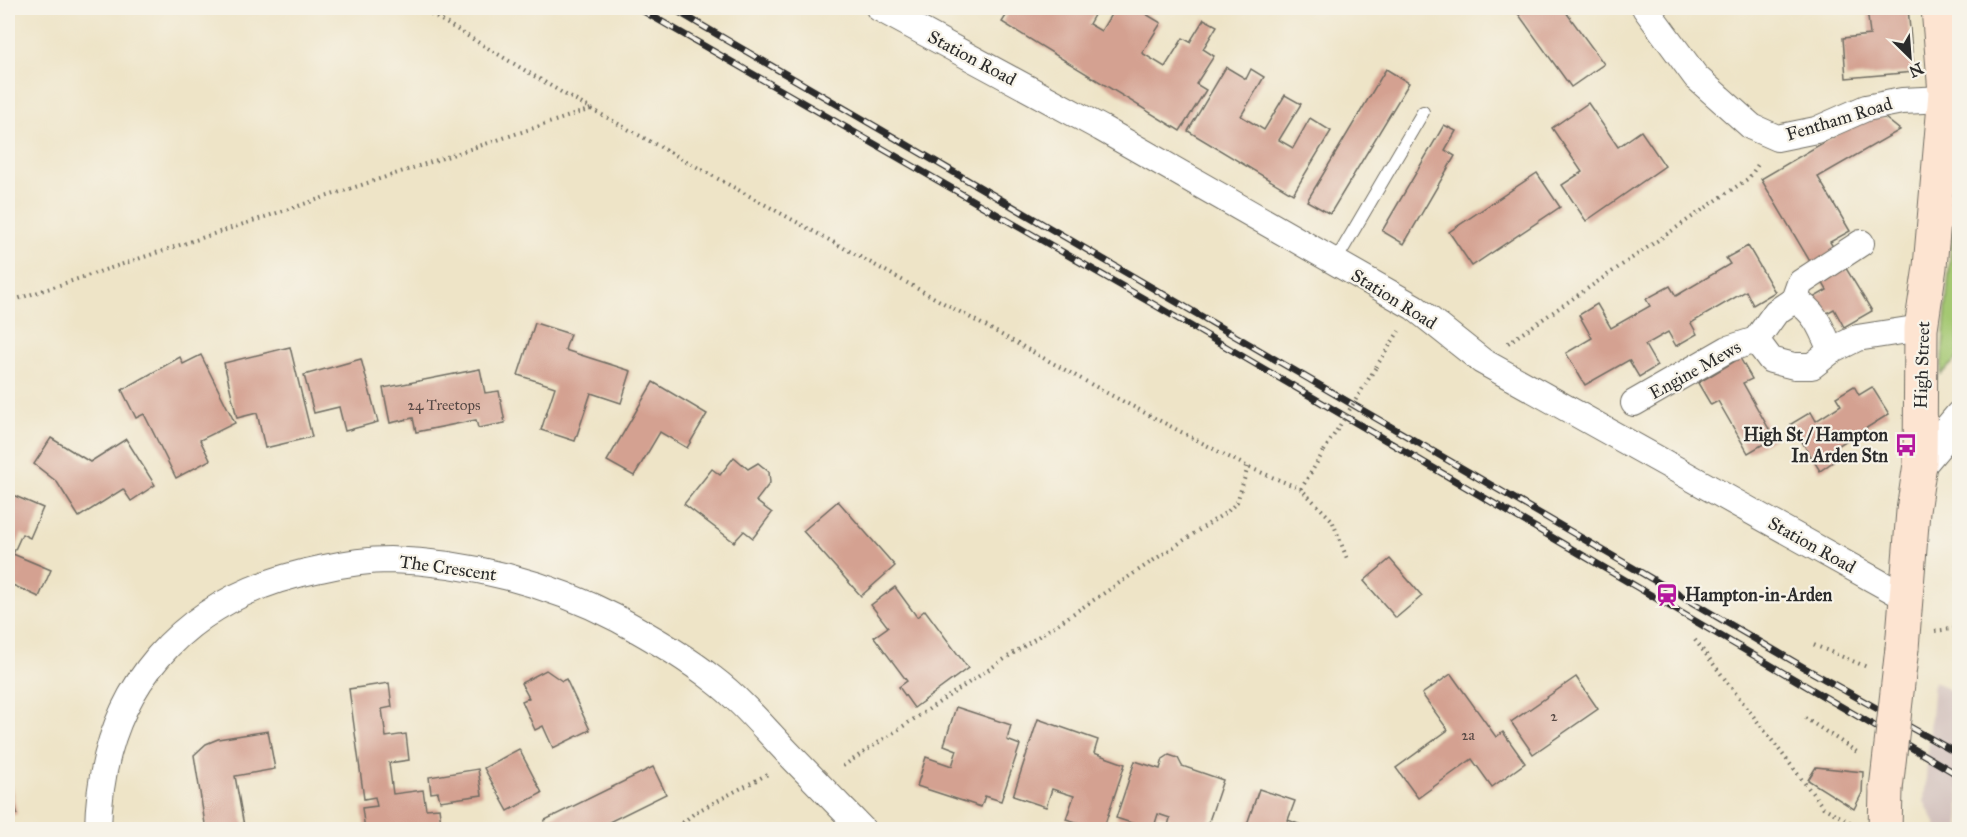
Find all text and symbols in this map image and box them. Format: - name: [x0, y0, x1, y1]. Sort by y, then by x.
- street label: Station Road: [924, 26, 1020, 90]
- north arrow: [1880, 27, 1940, 87]
- text: N: [1906, 59, 1926, 82]
- street label: Fentham Road: [1783, 92, 1895, 146]
- street label: Station Road: [1347, 264, 1441, 334]
- street label: High Street: [1909, 320, 1936, 409]
- street label: Engine Mews: [1645, 336, 1745, 405]
- house number: 24 Treetops: [408, 396, 480, 414]
- place label: High St / Hampton In Arden Stn: [1743, 424, 1888, 467]
- bus stop icon: High St / Hampton In Arden Stn: [1893, 432, 1919, 458]
- street label: Station Road: [1764, 512, 1860, 578]
- street label: The Crescent: [398, 550, 499, 586]
- station icon: Hampton-in-Arden: [1654, 582, 1680, 608]
- place label: Hampton-in-Arden: [1685, 584, 1832, 607]
- house number: 2: [1550, 707, 1558, 725]
- house number: 2a: [1461, 726, 1476, 744]

